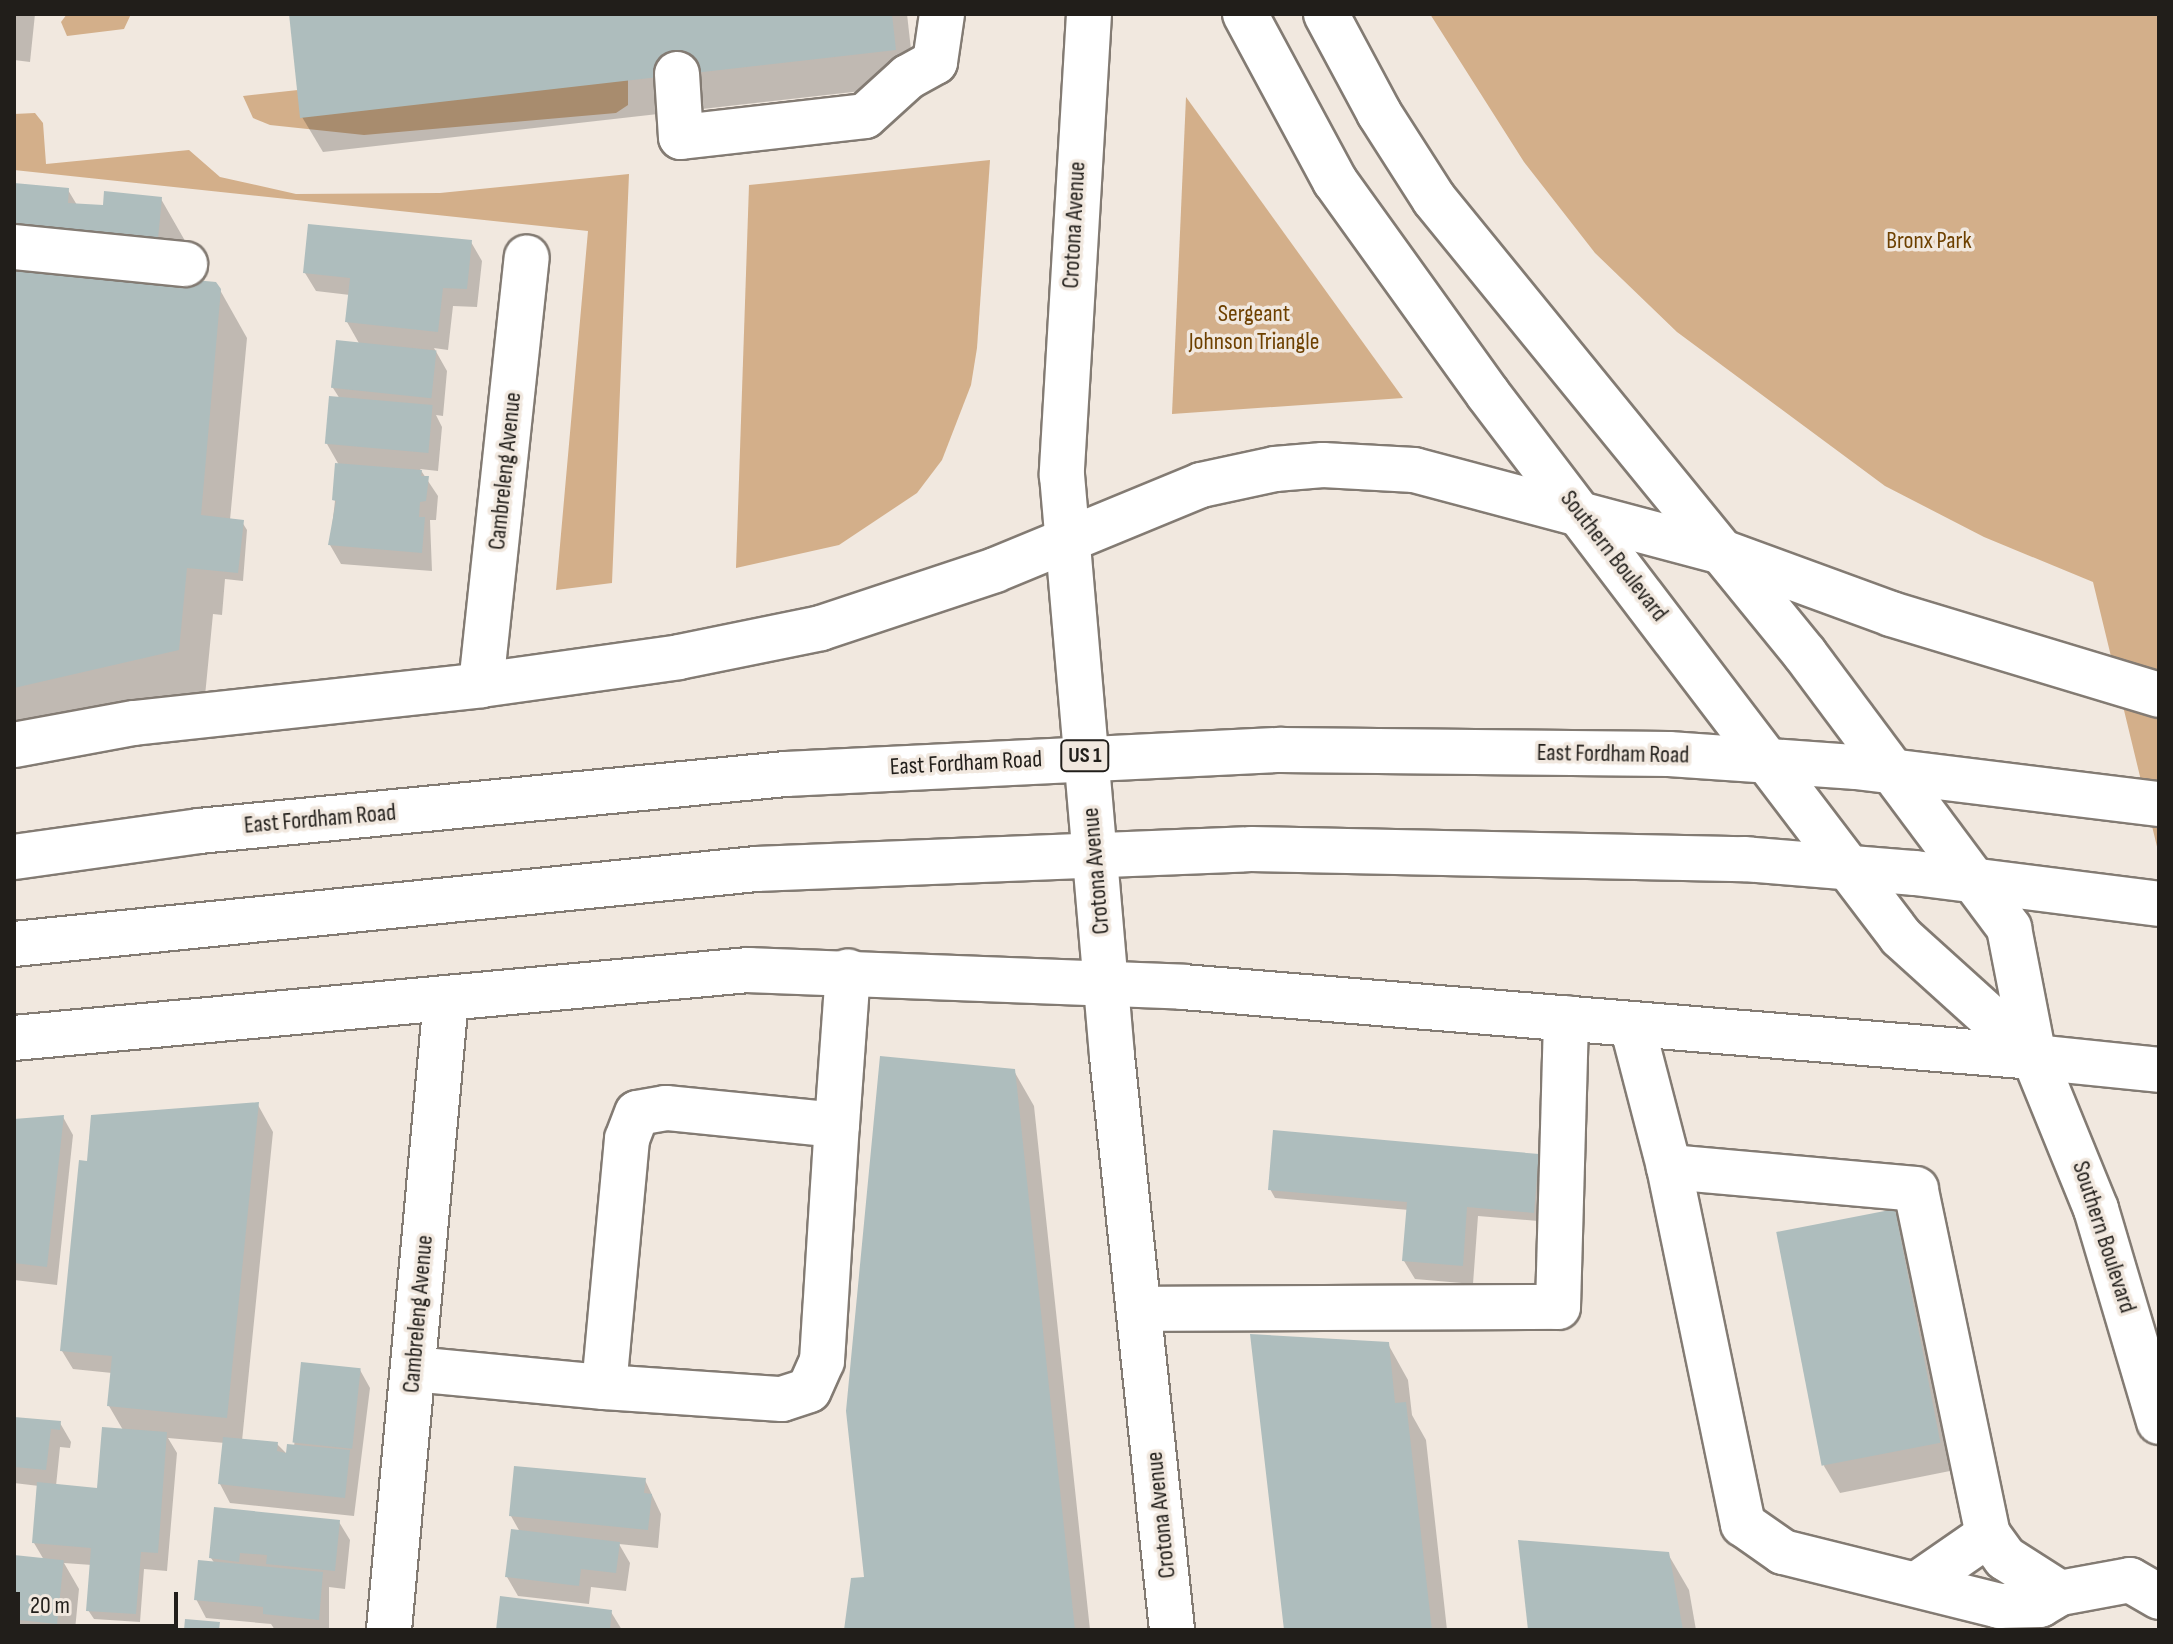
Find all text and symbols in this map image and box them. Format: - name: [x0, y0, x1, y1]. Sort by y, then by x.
- street label: Crotona Avenue: [1056, 161, 1092, 289]
- park label: Bronx Park: [1886, 227, 1972, 255]
- park label: Sergeant Johnson Triangle: [1189, 300, 1319, 356]
- street label: Cambreleng Avenue: [482, 391, 528, 551]
- street label: Southern Boulevard: [1554, 485, 1674, 627]
- road number: US 1: [1059, 738, 1111, 774]
- street label: East Fordham Road: [1537, 738, 1689, 770]
- street label: East Fordham Road: [889, 745, 1043, 781]
- street label: East Fordham Road: [243, 798, 397, 840]
- street label: Crotona Avenue: [1076, 806, 1116, 936]
- street label: Southern Boulevard: [2066, 1158, 2142, 1316]
- street label: Cambreleng Avenue: [397, 1234, 439, 1394]
- street label: Crotona Avenue: [1140, 1450, 1182, 1580]
- scale bar: [20, 1576, 182, 1626]
- text: 20 m: [30, 1591, 70, 1620]

